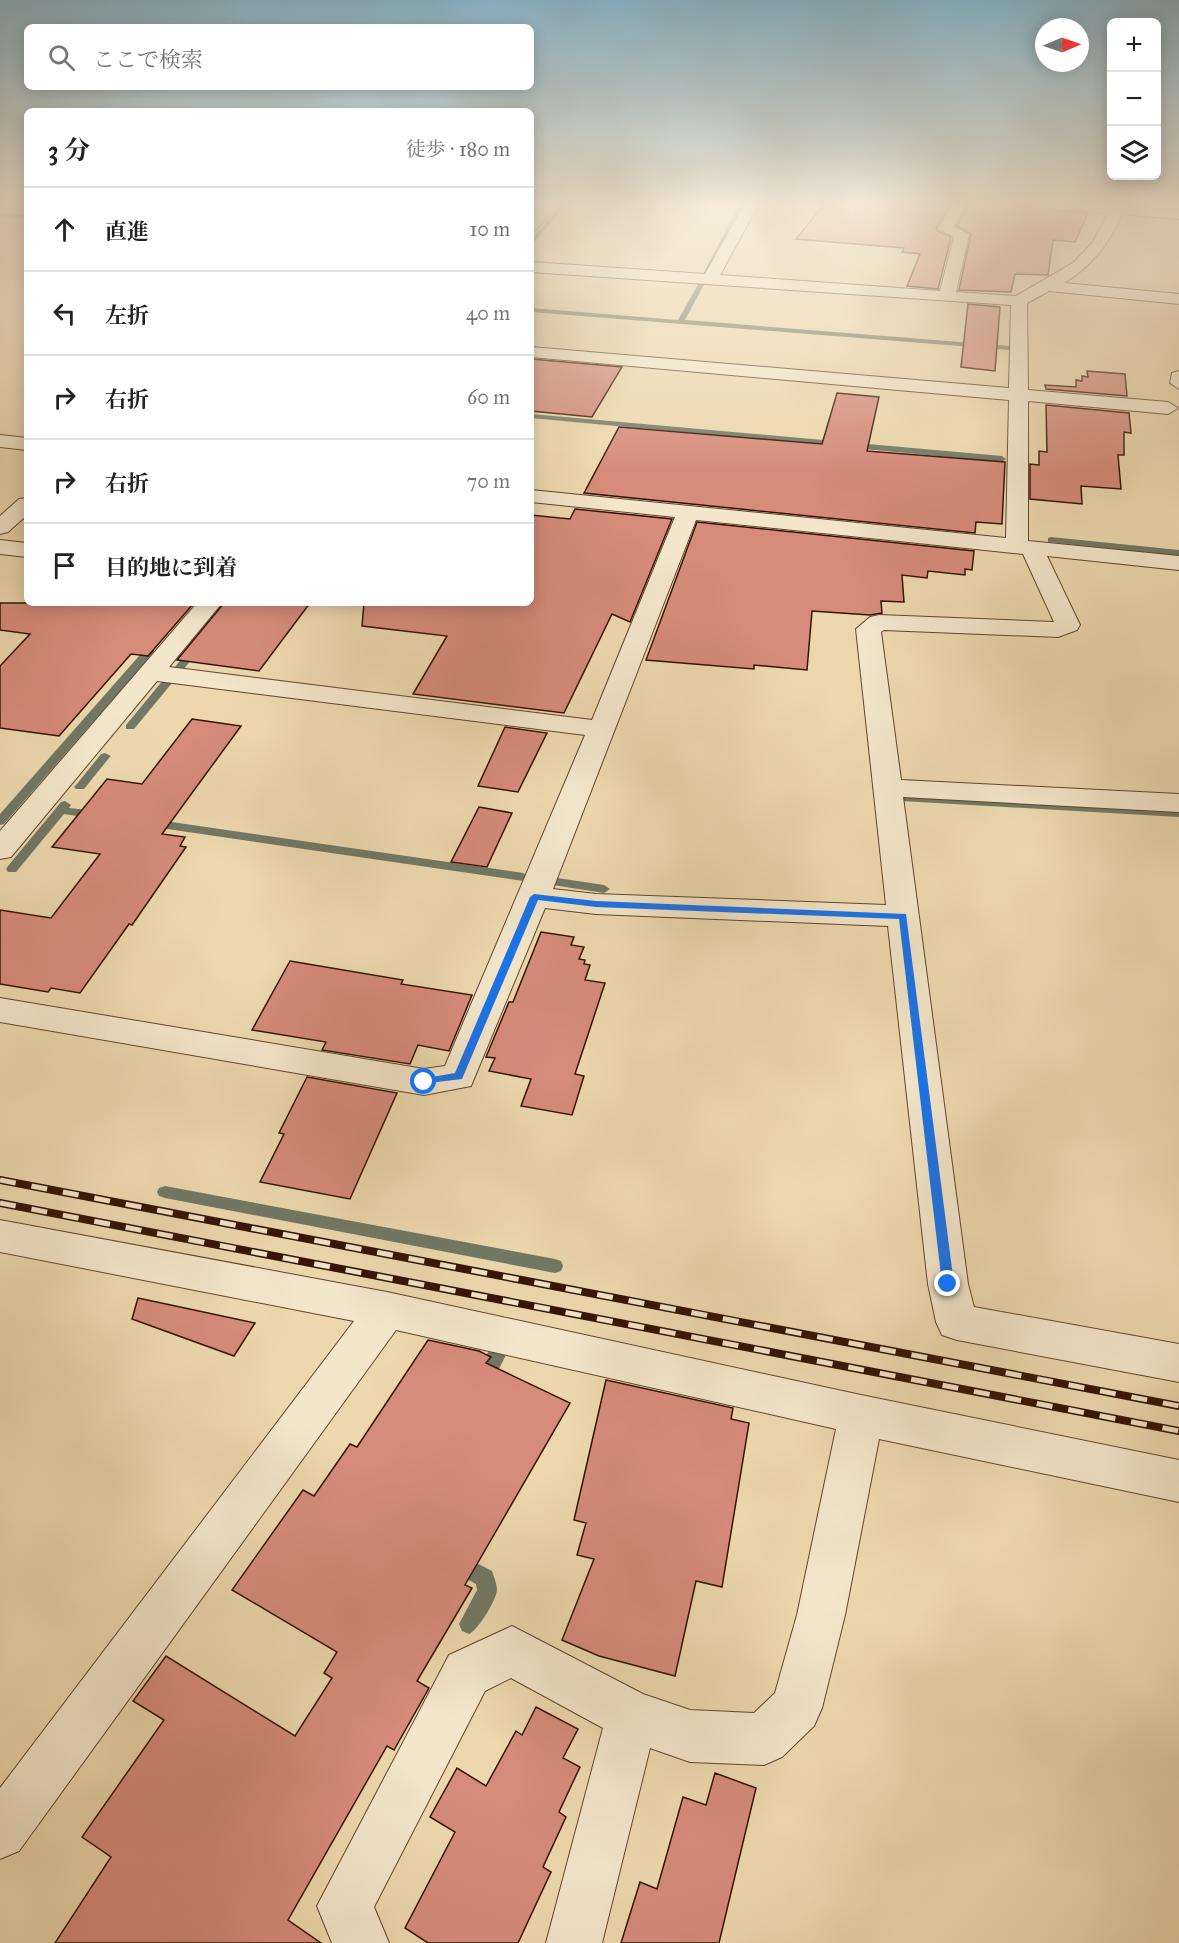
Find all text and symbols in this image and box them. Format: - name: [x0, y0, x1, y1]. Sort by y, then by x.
- north arrow: [1035, 18, 1089, 72]
- map controls: [1107, 18, 1161, 180]
- button: +: [1107, 18, 1161, 72]
- search box: [24, 24, 534, 90]
- icon: search: [45, 41, 78, 74]
- text: ここで検索: [93, 46, 203, 73]
- button: −: [1107, 72, 1161, 126]
- button: layers: [1107, 126, 1161, 180]
- text: 3 分: [48, 134, 90, 166]
- text: 徒歩 · 180 m: [406, 137, 510, 161]
- icon: ahead: [48, 213, 81, 246]
- text: 10 m: [469, 217, 510, 241]
- text: 直進: [105, 218, 149, 245]
- icon: left: [48, 297, 81, 330]
- text: 40 m: [466, 301, 510, 325]
- text: 左折: [105, 302, 149, 329]
- icon: right: [48, 381, 81, 414]
- text: 60 m: [467, 385, 510, 409]
- text: 右折: [105, 386, 149, 413]
- icon: right: [48, 465, 81, 498]
- text: 70 m: [467, 469, 510, 493]
- text: 右折: [105, 470, 149, 497]
- icon: arrive: [48, 549, 81, 582]
- text: 目的地に到着: [105, 554, 237, 581]
- route start: [410, 1068, 436, 1094]
- route end: [934, 1270, 960, 1296]

